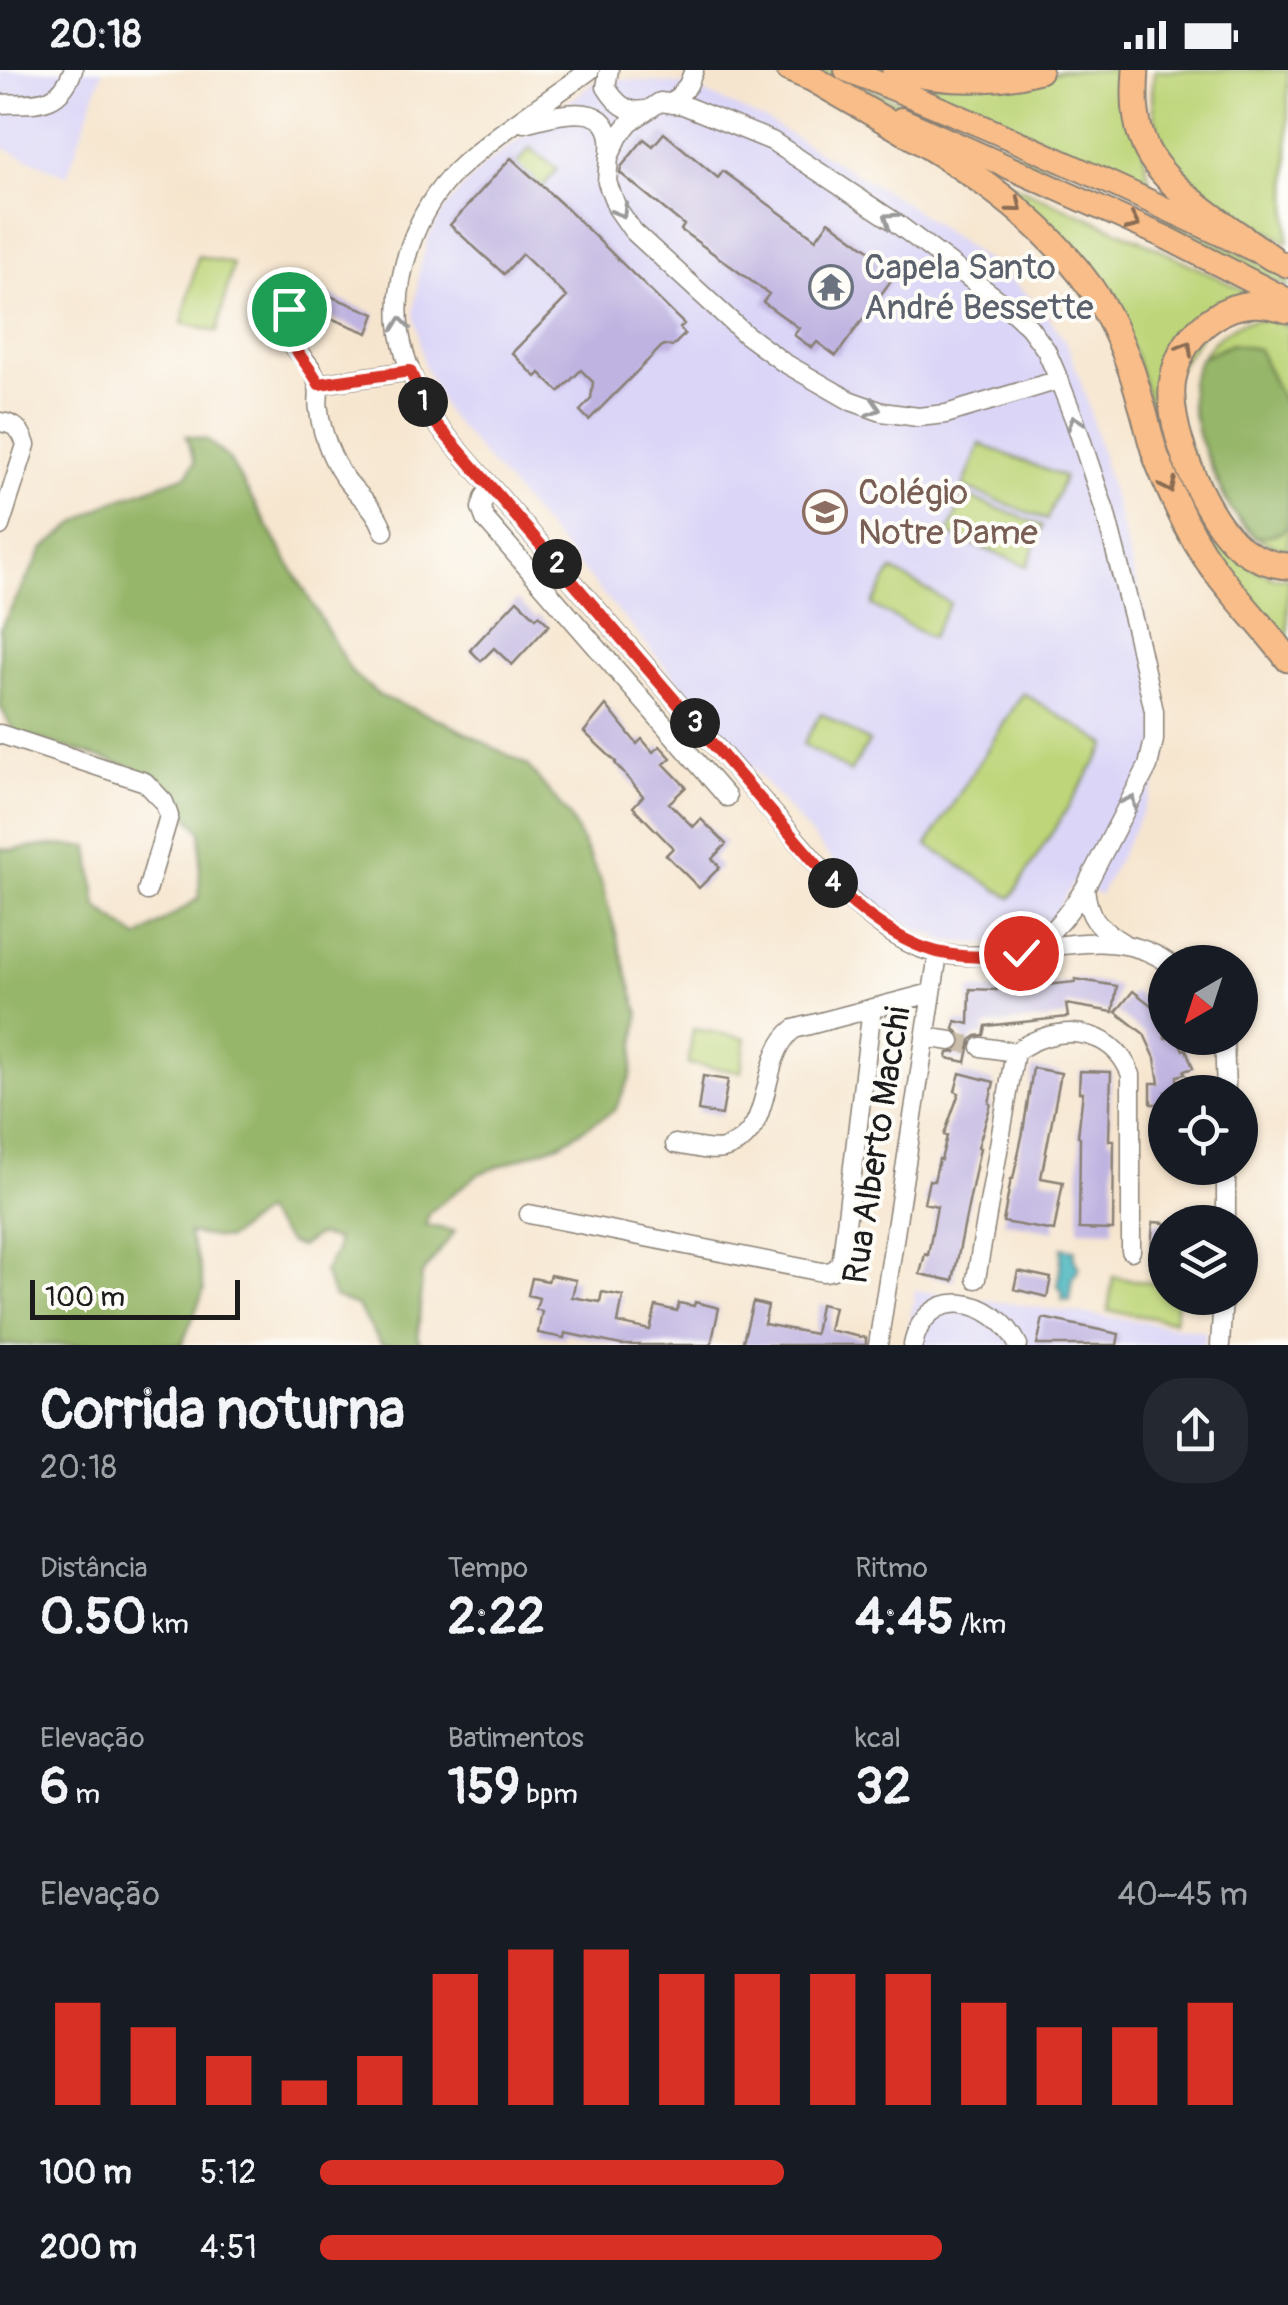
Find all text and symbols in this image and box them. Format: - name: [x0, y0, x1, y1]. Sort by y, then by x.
- text: 20:18: [50, 11, 141, 59]
- one-way arrow: [1004, 195, 1022, 213]
- one-way arrow: [609, 200, 628, 218]
- one-way arrow: [1123, 210, 1141, 230]
- one-way arrow: [882, 213, 901, 231]
- place label: Capela Santo André Bessette: [864, 246, 1093, 330]
- temple icon: Capela Santo André Bessette: [808, 264, 854, 310]
- pin: [247, 267, 332, 352]
- icon: arrive: [262, 282, 317, 337]
- one-way arrow: [390, 315, 412, 331]
- one-way arrow: [1174, 341, 1193, 359]
- pin: 1: [398, 377, 448, 427]
- text: 1: [418, 384, 428, 419]
- one-way arrow: [864, 396, 881, 417]
- one-way arrow: [1067, 415, 1087, 432]
- place label: Colégio Notre Dame: [858, 471, 1038, 555]
- one-way arrow: [1156, 476, 1176, 494]
- school or university icon: Colégio Notre Dame: [802, 489, 848, 535]
- pin: 2: [532, 539, 582, 589]
- text: 2: [549, 546, 565, 581]
- pin: 3: [670, 698, 720, 748]
- text: 3: [687, 705, 703, 740]
- one-way arrow: [1118, 794, 1137, 812]
- pin: 4: [808, 858, 858, 908]
- text: 4: [825, 865, 841, 900]
- pin: [979, 911, 1064, 996]
- icon: check: [994, 926, 1049, 981]
- north arrow: [1148, 945, 1258, 1055]
- map controls: [1148, 945, 1258, 1315]
- street label: Rua Alberto Macchi: [833, 1003, 921, 1287]
- button: locate: [1148, 1075, 1258, 1185]
- button: layers: [1148, 1205, 1258, 1315]
- scale bar: [30, 1275, 240, 1320]
- text: 100 m: [45, 1280, 125, 1315]
- text: Corrida noturna: [40, 1376, 405, 1445]
- button: share: [1143, 1378, 1248, 1483]
- text: 20:18: [40, 1448, 117, 1488]
- text: Distância: [40, 1551, 147, 1586]
- text: Tempo: [448, 1551, 528, 1586]
- text: Ritmo: [855, 1551, 928, 1586]
- text: 0.50: [40, 1586, 146, 1649]
- text: 2:22: [448, 1586, 545, 1649]
- text: 4:45: [855, 1586, 954, 1649]
- text: km: [146, 1607, 189, 1642]
- text: /km: [954, 1607, 1006, 1642]
- text: Elevação: [40, 1721, 145, 1756]
- text: Batimentos: [448, 1721, 584, 1756]
- text: kcal: [855, 1721, 901, 1756]
- text: 6: [40, 1756, 69, 1819]
- text: 159: [448, 1756, 520, 1819]
- text: 32: [855, 1756, 911, 1819]
- text: m: [69, 1777, 100, 1812]
- text: bpm: [520, 1777, 578, 1812]
- text: Elevação: [40, 1875, 160, 1915]
- text: 40–45 m: [1117, 1875, 1248, 1915]
- text: 100 m: [40, 2153, 132, 2193]
- text: 5:12: [200, 2153, 256, 2193]
- text: 200 m: [40, 2228, 137, 2268]
- text: 4:51: [200, 2228, 257, 2268]

